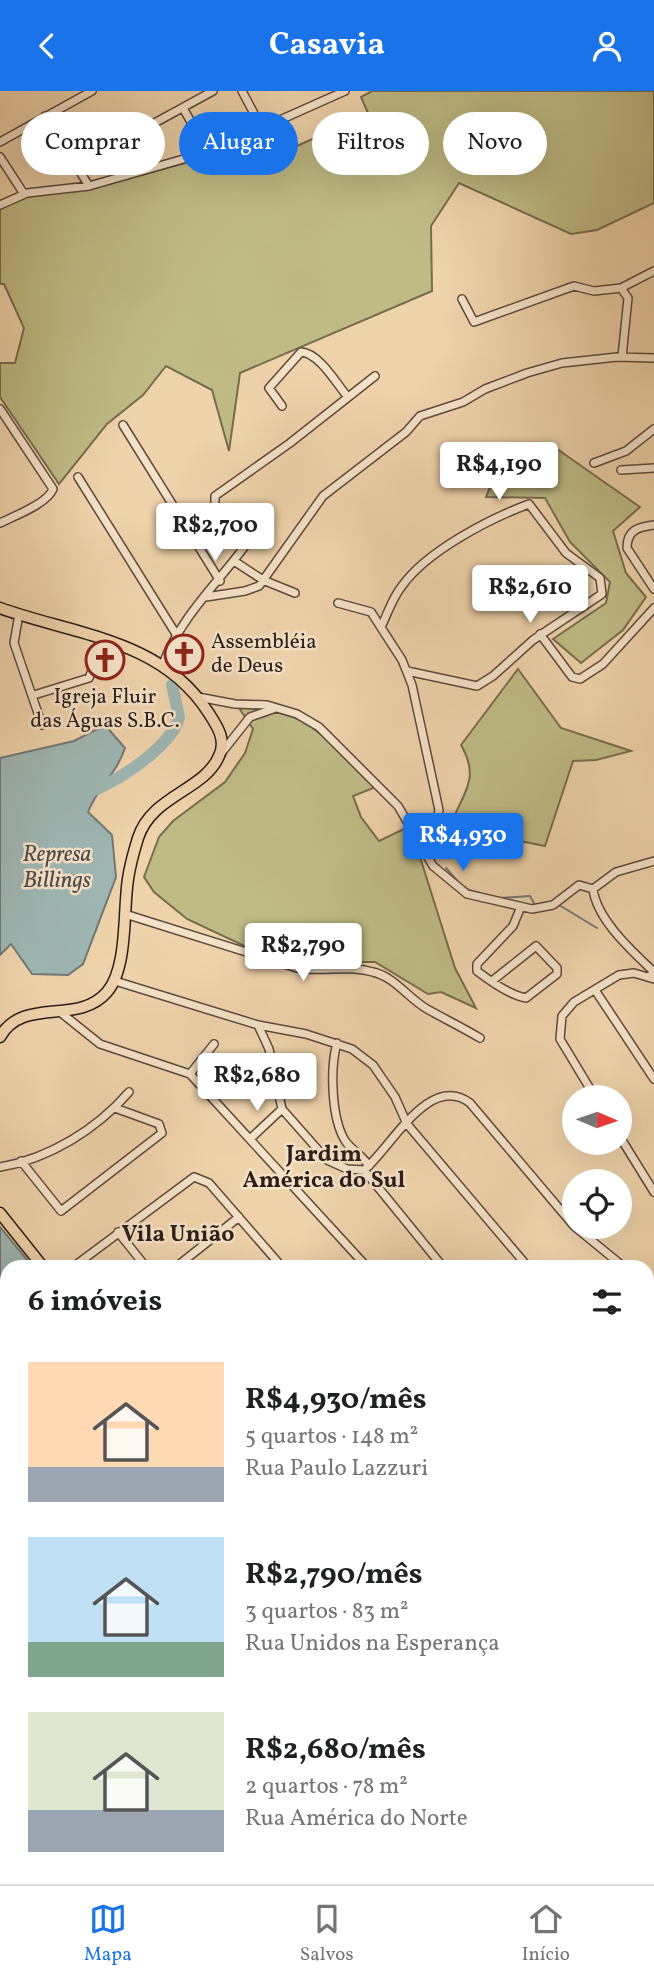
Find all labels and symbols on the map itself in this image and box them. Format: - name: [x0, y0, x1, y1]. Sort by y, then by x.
- pin: R$4,190: [434, 443, 564, 502]
- pin: R$2,700: [150, 503, 280, 563]
- pin: R$2,610: [465, 566, 595, 625]
- place label: Assembléia de Deus: [211, 628, 317, 681]
- church icon: Assembléia de Deus: [163, 633, 205, 675]
- church icon: Igreja Fluir das Águas S.B.C.: [84, 639, 126, 681]
- place label: Igreja Fluir das Águas S.B.C.: [30, 683, 180, 736]
- pin: R$4,930: [398, 813, 528, 873]
- water label: Represa Billings: [23, 839, 92, 897]
- pin: R$2,790: [238, 923, 368, 983]
- pin: R$2,680: [192, 1053, 322, 1113]
- north arrow: [562, 1085, 632, 1155]
- district label: Jardim América do Sul: [243, 1139, 406, 1197]
- district label: Vila União: [122, 1219, 234, 1251]

